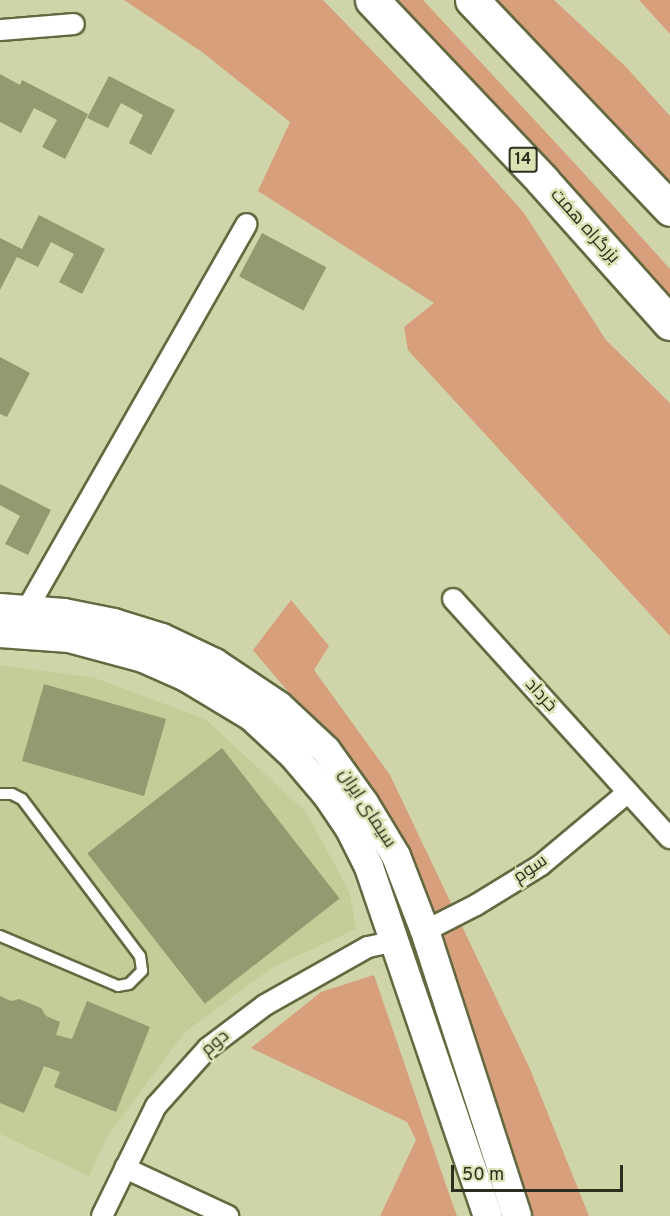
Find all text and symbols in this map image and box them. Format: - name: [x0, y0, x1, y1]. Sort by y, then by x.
- road number: 14: [508, 147, 538, 173]
- street label: بزرگراه همت: [545, 185, 623, 269]
- street label: خرداد: [519, 675, 561, 717]
- street label: سیمای ایران: [332, 765, 400, 853]
- street label: سوم: [510, 851, 552, 889]
- street label: دوم: [198, 1026, 234, 1062]
- scale bar: [454, 1153, 626, 1191]
- text: 50 m: [462, 1164, 504, 1187]

